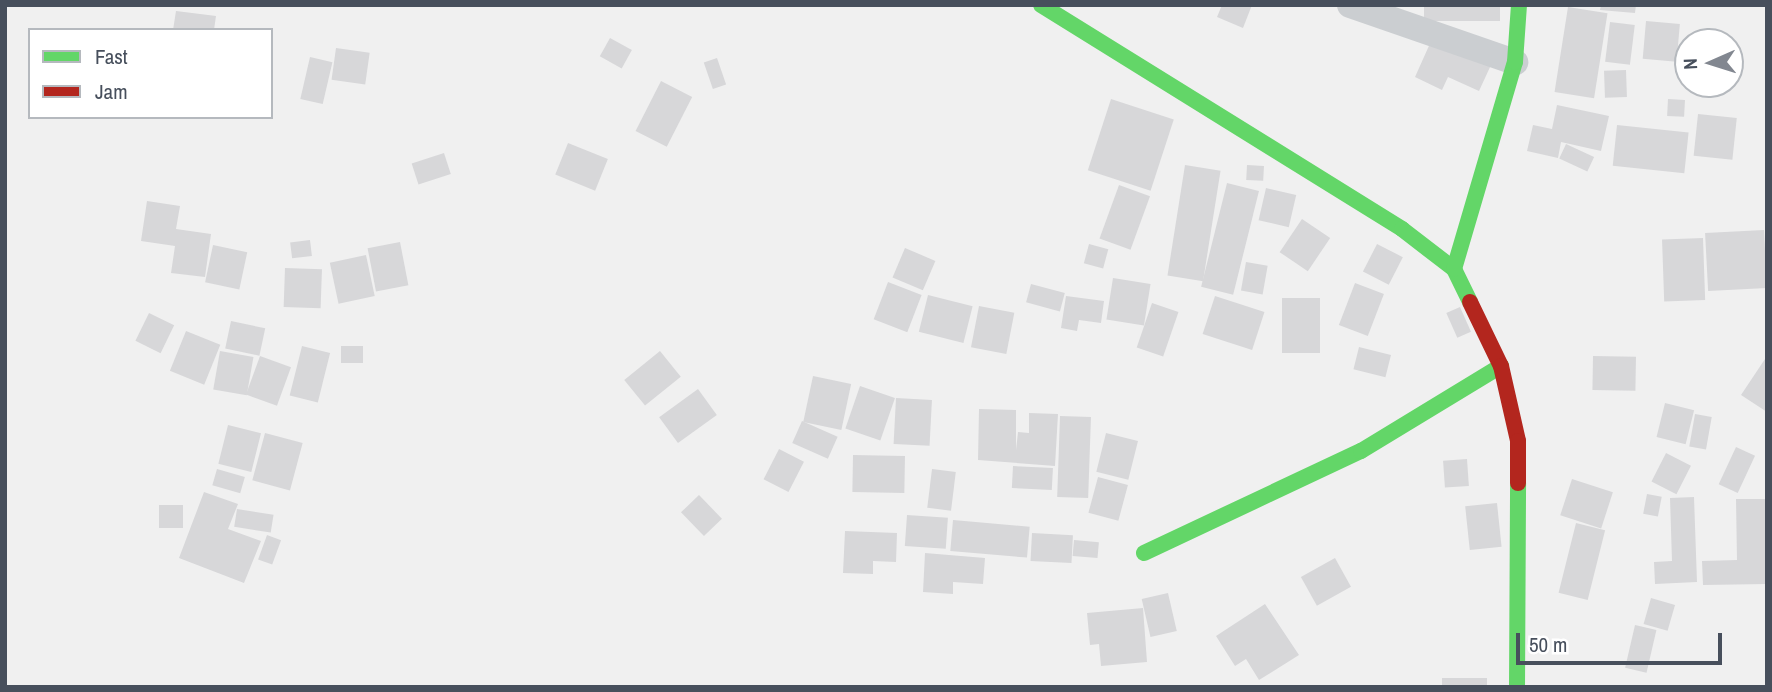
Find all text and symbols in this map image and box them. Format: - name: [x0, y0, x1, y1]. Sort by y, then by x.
- legend: [28, 28, 273, 119]
- north arrow: [1674, 28, 1744, 98]
- text: Fast: [95, 42, 128, 71]
- text: N: [1677, 58, 1703, 70]
- text: Jam: [95, 77, 128, 106]
- scale bar: [1520, 618, 1726, 662]
- text: 50 m: [1529, 630, 1567, 659]

